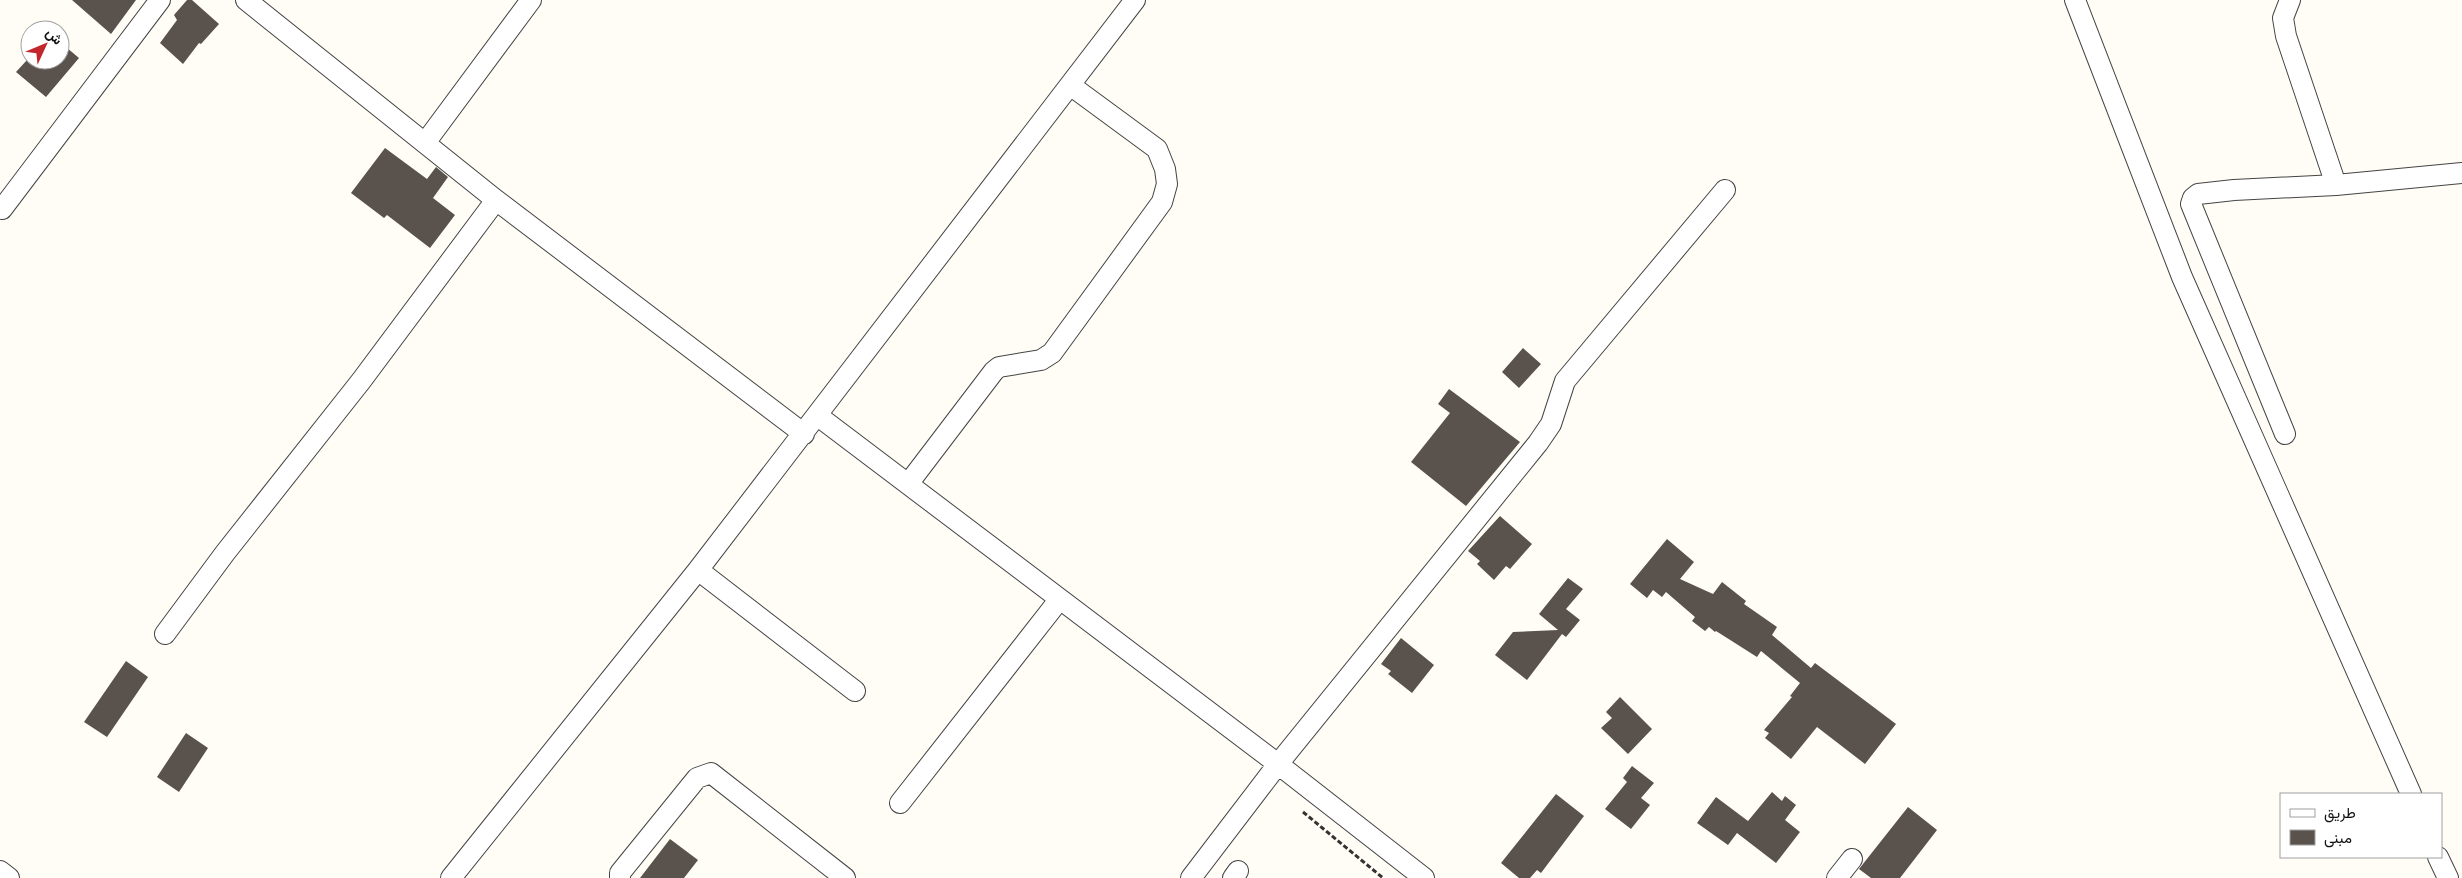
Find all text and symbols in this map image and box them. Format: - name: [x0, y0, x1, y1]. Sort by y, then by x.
- north arrow: [20, 20, 70, 70]
- text: ش: [42, 24, 67, 48]
- legend: [2280, 793, 2442, 858]
- text: طريق: [2324, 803, 2356, 823]
- text: مبنى: [2324, 828, 2352, 848]

